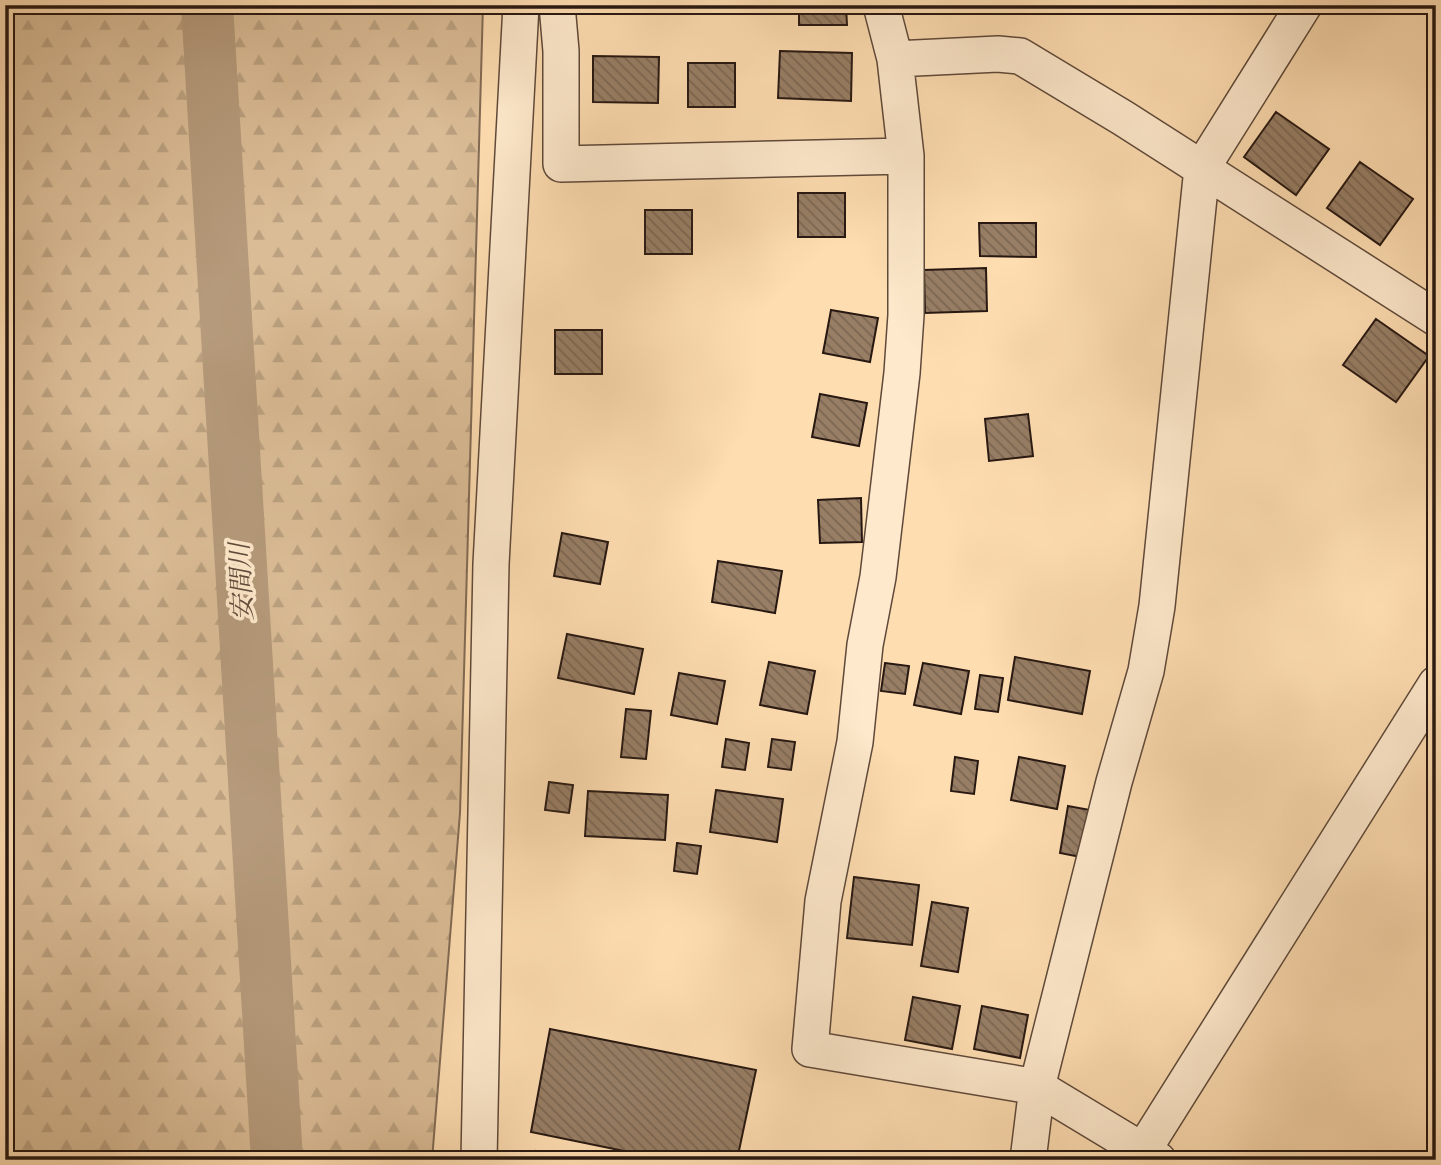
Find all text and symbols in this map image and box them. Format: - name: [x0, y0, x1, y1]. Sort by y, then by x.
- water label: 安間川: [224, 539, 260, 622]

